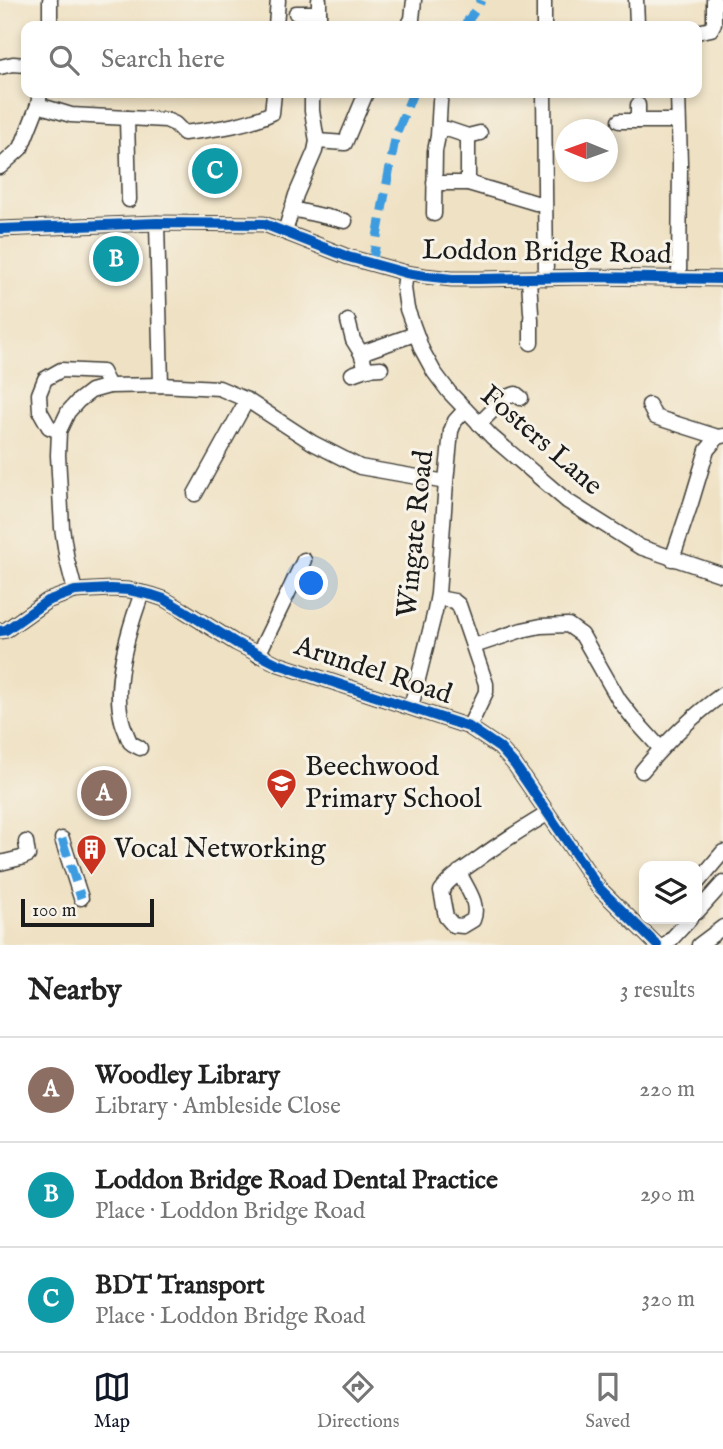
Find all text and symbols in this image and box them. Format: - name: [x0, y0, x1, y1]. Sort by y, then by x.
- search box: [21, 21, 702, 98]
- icon: search: [45, 41, 83, 79]
- text: Search here: [101, 43, 225, 76]
- north arrow: [555, 119, 618, 182]
- pin: C: [192, 145, 238, 197]
- pin: B: [93, 233, 139, 285]
- street label: Loddon Bridge Road: [422, 233, 672, 273]
- street label: Fosters Lane: [473, 378, 610, 504]
- street label: Wingate Road: [390, 448, 442, 620]
- your location: [294, 566, 328, 600]
- street label: Arundel Road: [289, 629, 456, 713]
- place label: Beechwood Primary School: [305, 750, 482, 817]
- school or university icon: Beechwood Primary School: [265, 766, 299, 810]
- pin: A: [81, 767, 127, 819]
- building icon: Vocal Networking: [74, 832, 108, 876]
- place label: Vocal Networking: [113, 832, 327, 867]
- map controls: [639, 861, 702, 924]
- button: layers: [639, 861, 702, 924]
- scale bar: [21, 896, 154, 928]
- text: 100 m: [32, 899, 76, 923]
- text: Nearby: [28, 972, 121, 1010]
- text: 3 results: [620, 976, 695, 1005]
- text: Woodley Library: [95, 1059, 280, 1092]
- text: A: [43, 1075, 59, 1104]
- text: 220 m: [639, 1075, 695, 1104]
- text: Library · Ambleside Close: [95, 1092, 341, 1121]
- text: Loddon Bridge Road Dental Practice: [95, 1164, 498, 1197]
- text: B: [43, 1180, 59, 1209]
- text: 290 m: [640, 1180, 695, 1209]
- text: Place · Loddon Bridge Road: [95, 1197, 365, 1226]
- text: BDT Transport: [95, 1269, 265, 1302]
- text: C: [43, 1285, 59, 1314]
- text: 320 m: [642, 1285, 695, 1314]
- text: Place · Loddon Bridge Road: [95, 1302, 365, 1331]
- tab: Map: [93, 1368, 131, 1434]
- tab: Directions: [317, 1368, 399, 1434]
- tab: Saved: [585, 1368, 630, 1434]

